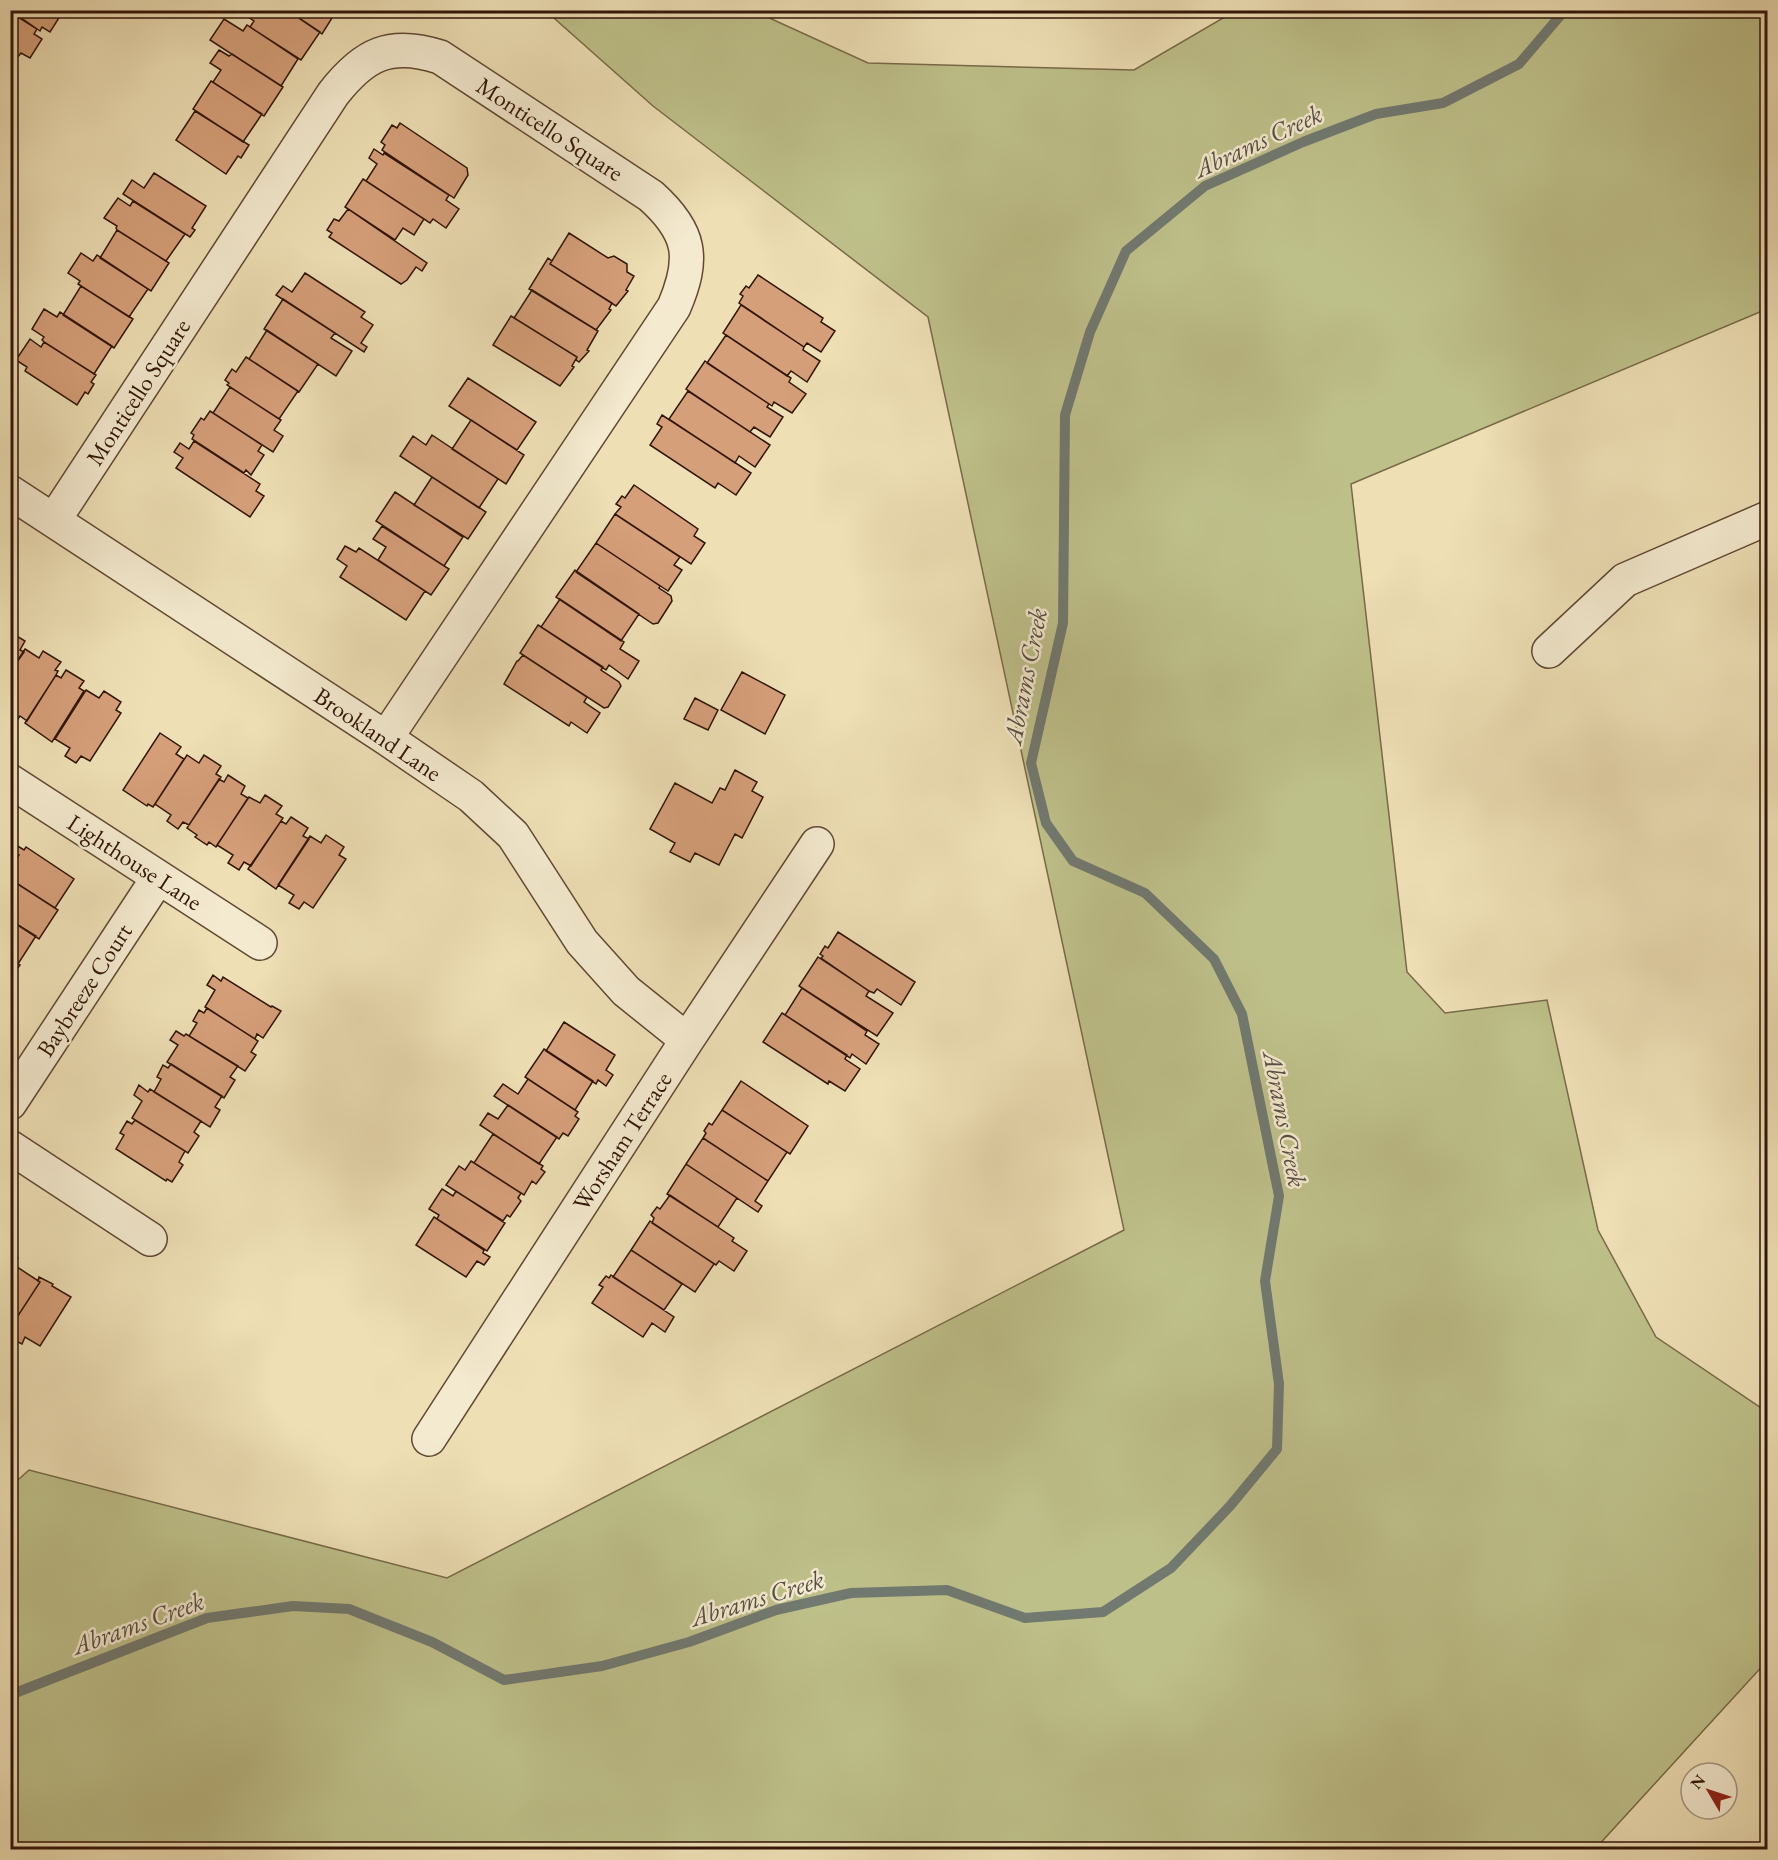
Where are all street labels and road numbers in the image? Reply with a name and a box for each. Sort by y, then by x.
street label: Monticello Square [471,70,629,188]
street label: Monticello Square [79,313,197,471]
street label: Brookland Lane [308,680,448,788]
street label: Lighthouse Lane [62,807,208,917]
street label: Baybreeze Court [29,917,139,1063]
street label: Worsham Terrace [565,1066,679,1216]

